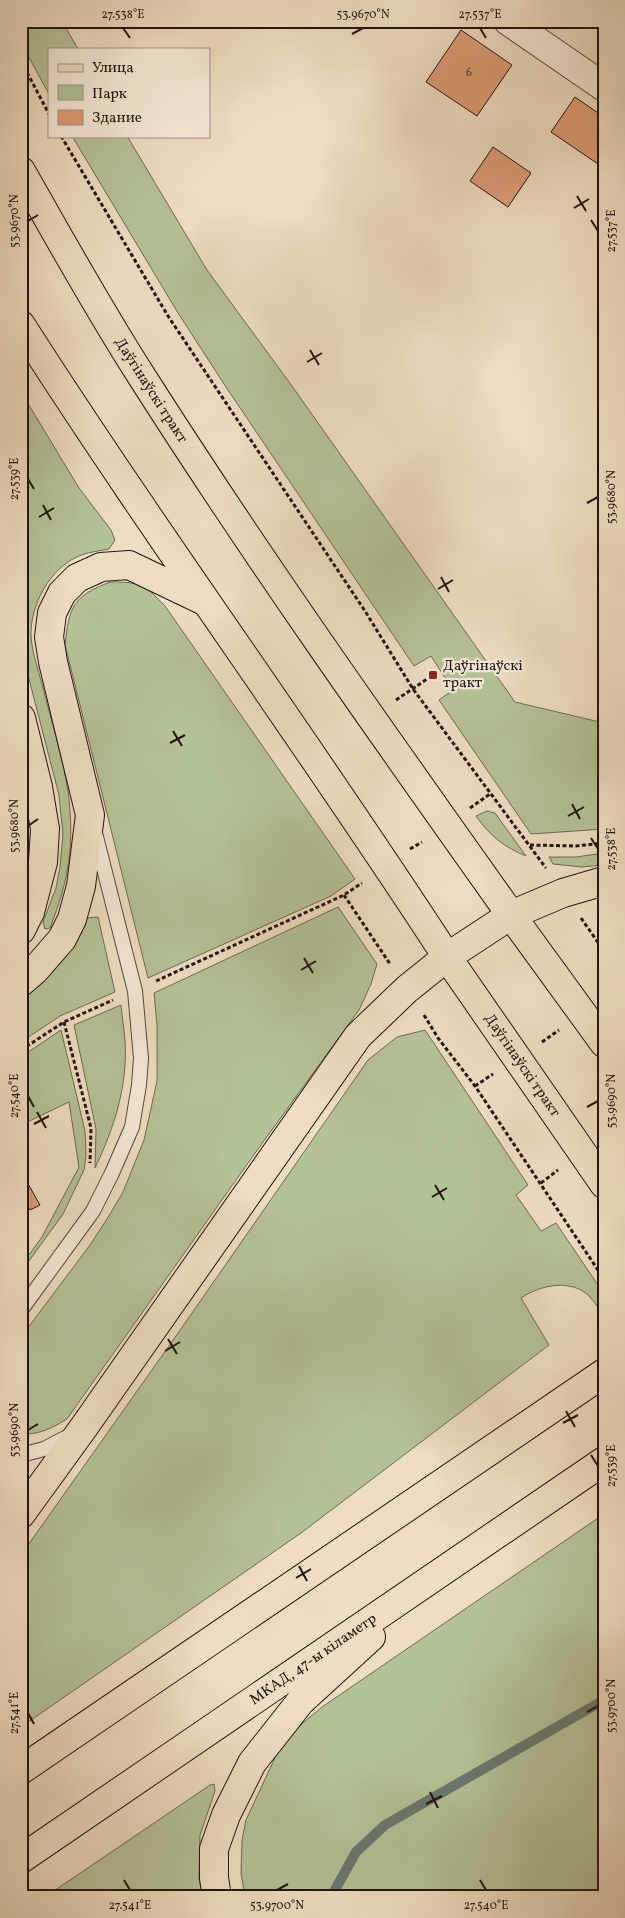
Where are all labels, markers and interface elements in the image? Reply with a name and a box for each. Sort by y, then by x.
text: 27.538°E [101,7,145,23]
text: 53.9670°N [336,7,390,23]
text: 27.537°E [459,7,501,23]
legend [48,48,210,138]
text: Улица [92,58,134,79]
house number: 6 [466,65,472,81]
text: Парк [92,84,127,105]
text: Здание [92,108,142,129]
text: 53.9670°N [7,194,23,248]
text: 27.537°E [604,210,620,252]
street label: Даўгінаўскі тракт [109,334,193,448]
text: 27.539°E [7,458,23,500]
text: 53.9680°N [604,470,620,524]
place label: Даўгінаўскі тракт [443,656,523,694]
marker: Даўгінаўскі тракт [427,669,439,681]
text: 53.9680°N [7,799,23,853]
text: 27.538°E [604,827,620,871]
street label: Даўгінаўскі тракт [479,1010,566,1122]
text: 27.540°E [7,1074,23,1118]
text: 53.9690°N [604,1074,620,1128]
text: 53.9690°N [7,1403,23,1457]
text: 27.539°E [604,1445,620,1487]
street label: МКАД, 47-ы кіламетр [246,1609,381,1710]
text: 53.9700°N [604,1679,620,1733]
text: 27.541°E [7,1692,23,1734]
text: 27.541°E [109,1898,151,1914]
text: 53.9700°N [250,1898,304,1914]
text: 27.540°E [464,1898,508,1914]

